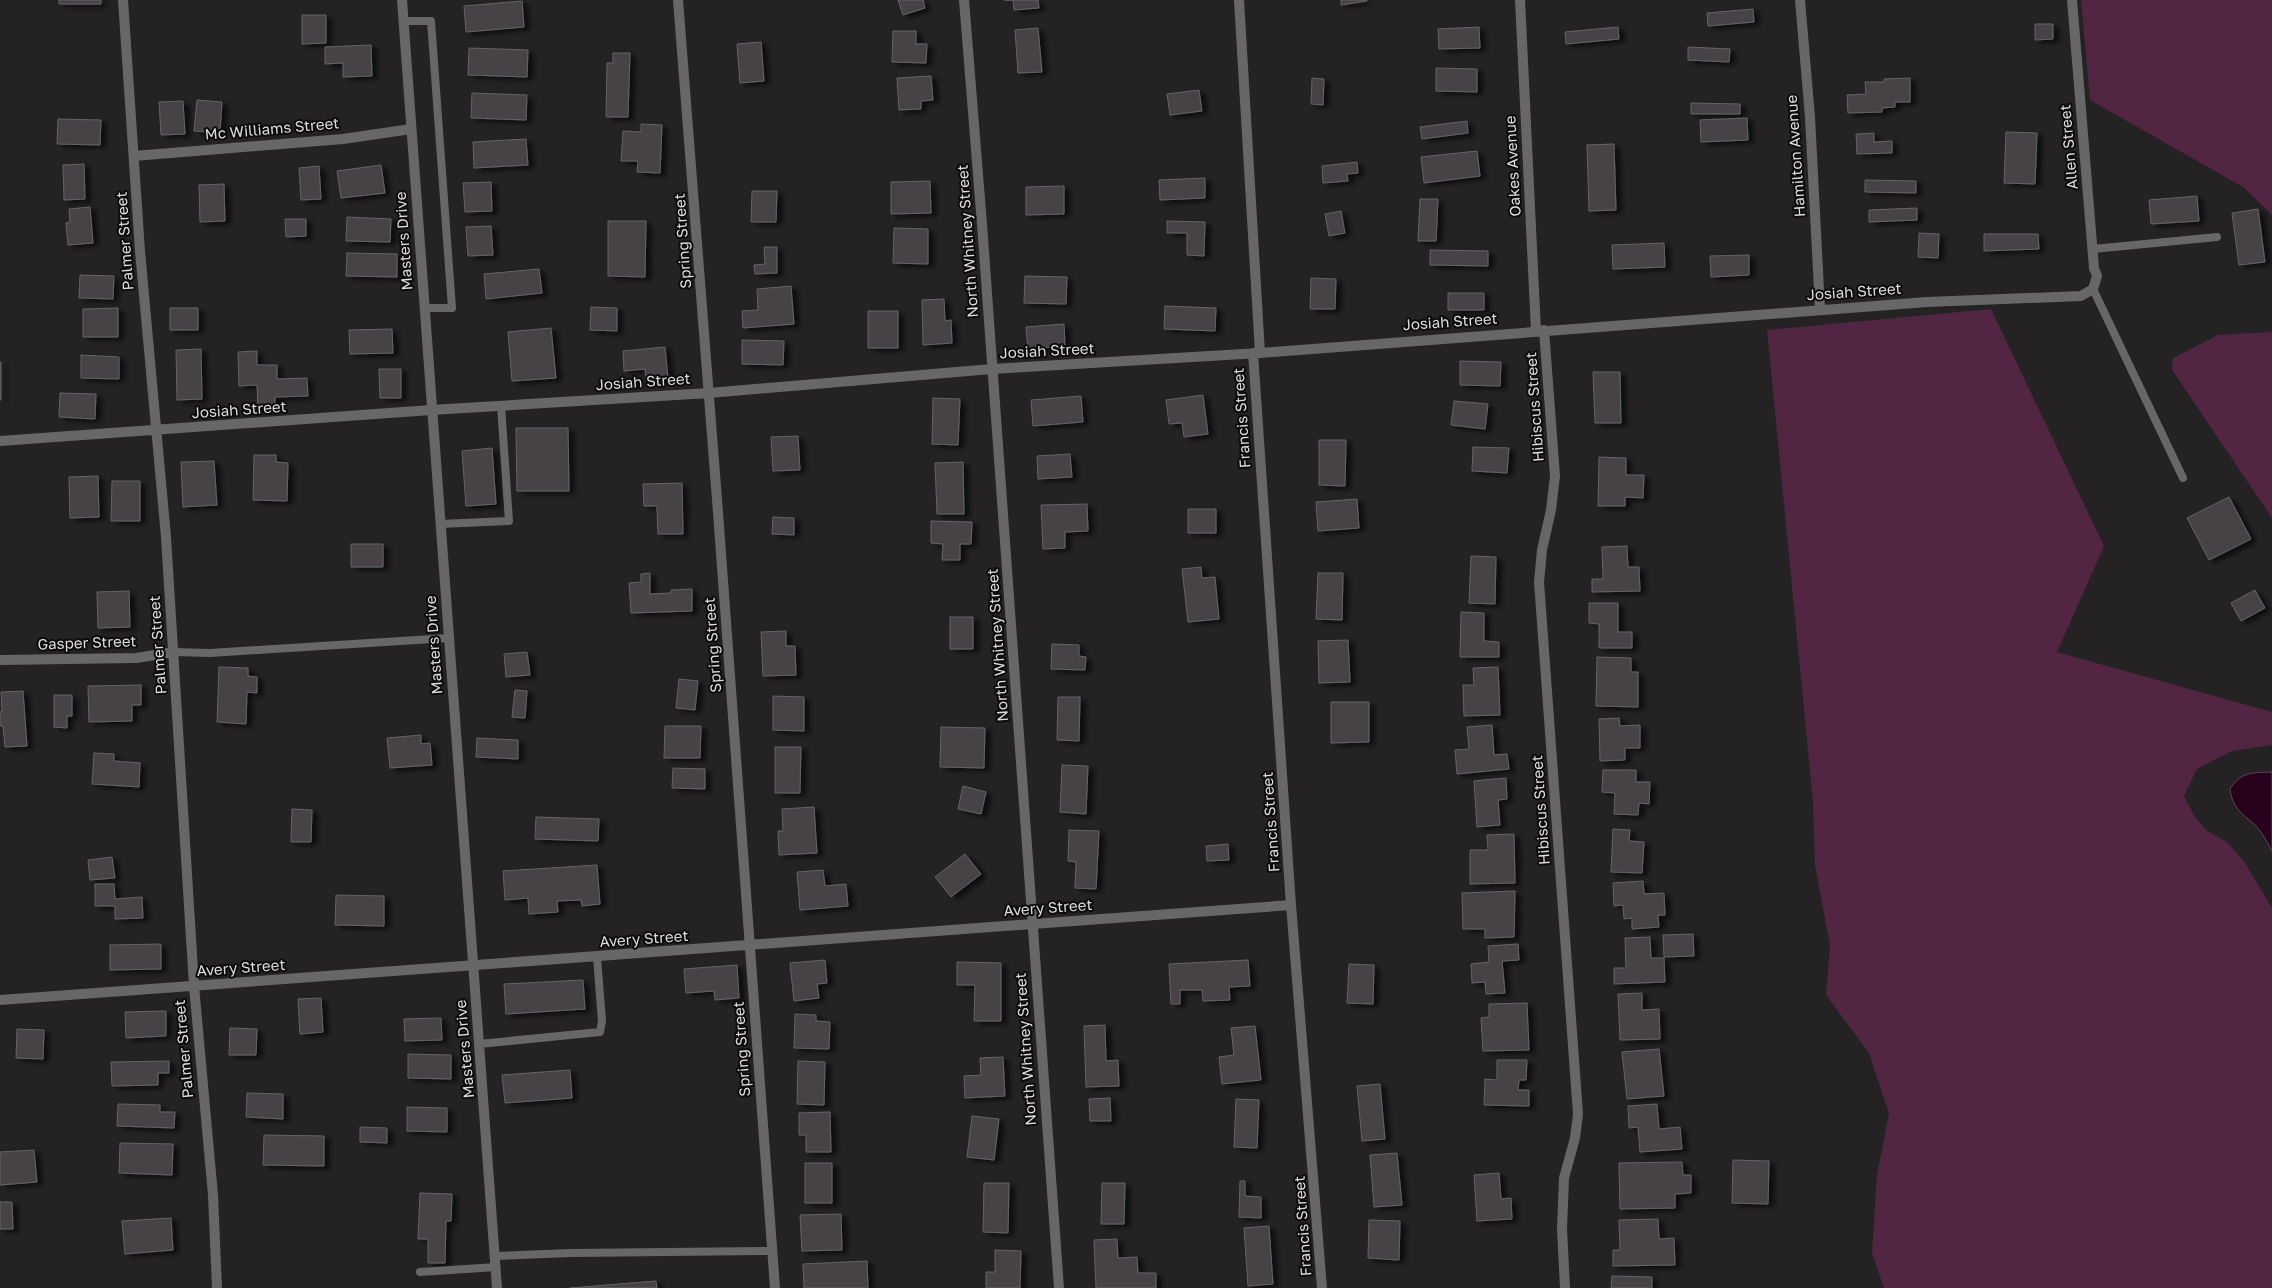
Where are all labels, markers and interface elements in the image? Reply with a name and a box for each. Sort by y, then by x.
street label: Hamilton Avenue [1782,94,1808,218]
street label: Allen Street [2055,104,2081,190]
street label: Mc Williams Street [204,113,340,143]
street label: Oakes Avenue [1500,115,1524,217]
street label: North Whitney Street [953,164,981,318]
street label: Palmer Street [112,191,136,291]
street label: Masters Drive [391,191,415,291]
street label: Spring Street [670,193,694,289]
street label: Josiah Street [1806,279,1902,303]
street label: Josiah Street [1402,309,1498,333]
street label: Josiah Street [999,339,1095,361]
street label: Hibiscus Street [1521,352,1547,463]
street label: Francis Street [1229,367,1253,469]
street label: Josiah Street [595,369,691,393]
street label: Josiah Street [191,397,287,421]
street label: North Whitney Street [983,568,1011,722]
street label: Palmer Street [145,595,169,695]
street label: Masters Drive [421,595,445,695]
street label: Spring Street [700,597,724,693]
street label: Gasper Street [37,631,137,653]
street label: Hibiscus Street [1527,755,1553,866]
street label: Francis Street [1258,771,1282,873]
street label: Avery Street [1003,895,1093,919]
street label: Avery Street [599,926,689,950]
street label: Avery Street [196,955,286,979]
street label: North Whitney Street [1011,972,1039,1126]
street label: Palmer Street [170,999,196,1099]
street label: Masters Drive [451,999,477,1099]
street label: Spring Street [729,1001,753,1097]
street label: Francis Street [1290,1175,1314,1277]

